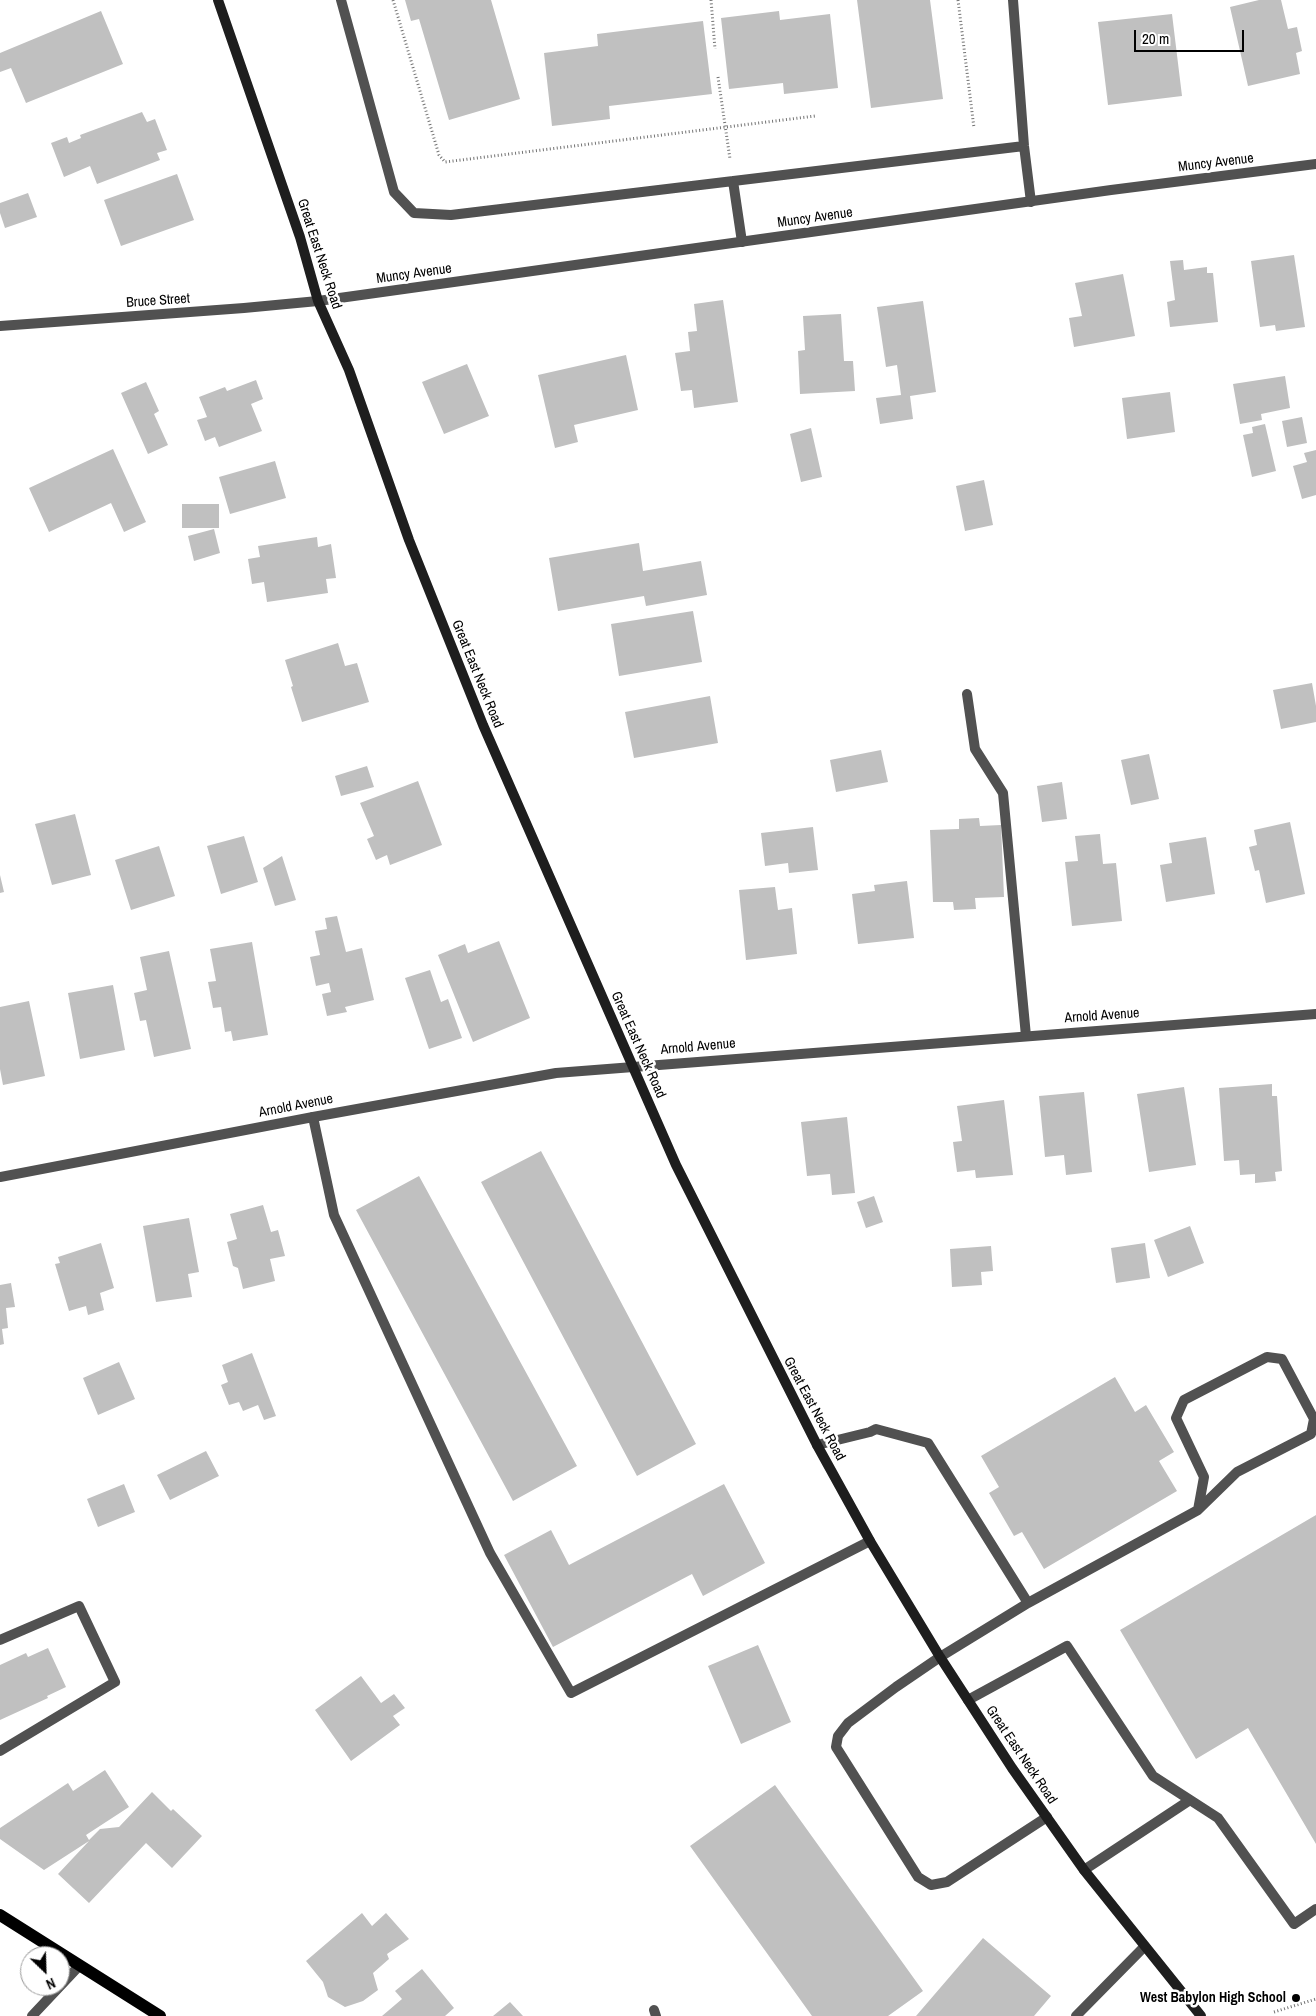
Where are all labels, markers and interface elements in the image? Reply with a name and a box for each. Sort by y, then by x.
scale bar [1136,20,1246,52]
text: 20 m [1142,28,1169,49]
street label: Muncy Avenue [1177,150,1255,176]
street label: Great East Neck Road [293,197,345,311]
street label: Muncy Avenue [776,204,854,232]
street label: Muncy Avenue [375,260,453,288]
street label: Bruce Street [126,290,190,312]
street label: Great East Neck Road [448,618,506,730]
street label: Great East Neck Road [607,989,669,1101]
street label: Arnold Avenue [1064,1005,1140,1027]
street label: Arnold Avenue [660,1035,736,1059]
street label: Arnold Avenue [258,1091,334,1121]
street label: Great East Neck Road [780,1354,848,1464]
street label: Great East Neck Road [982,1703,1060,1807]
north arrow [20,1946,70,1996]
text: N [43,1974,58,1994]
place label: West Babylon High School [1140,1990,1286,2006]
marker: West Babylon High School [1290,1992,1302,2004]

